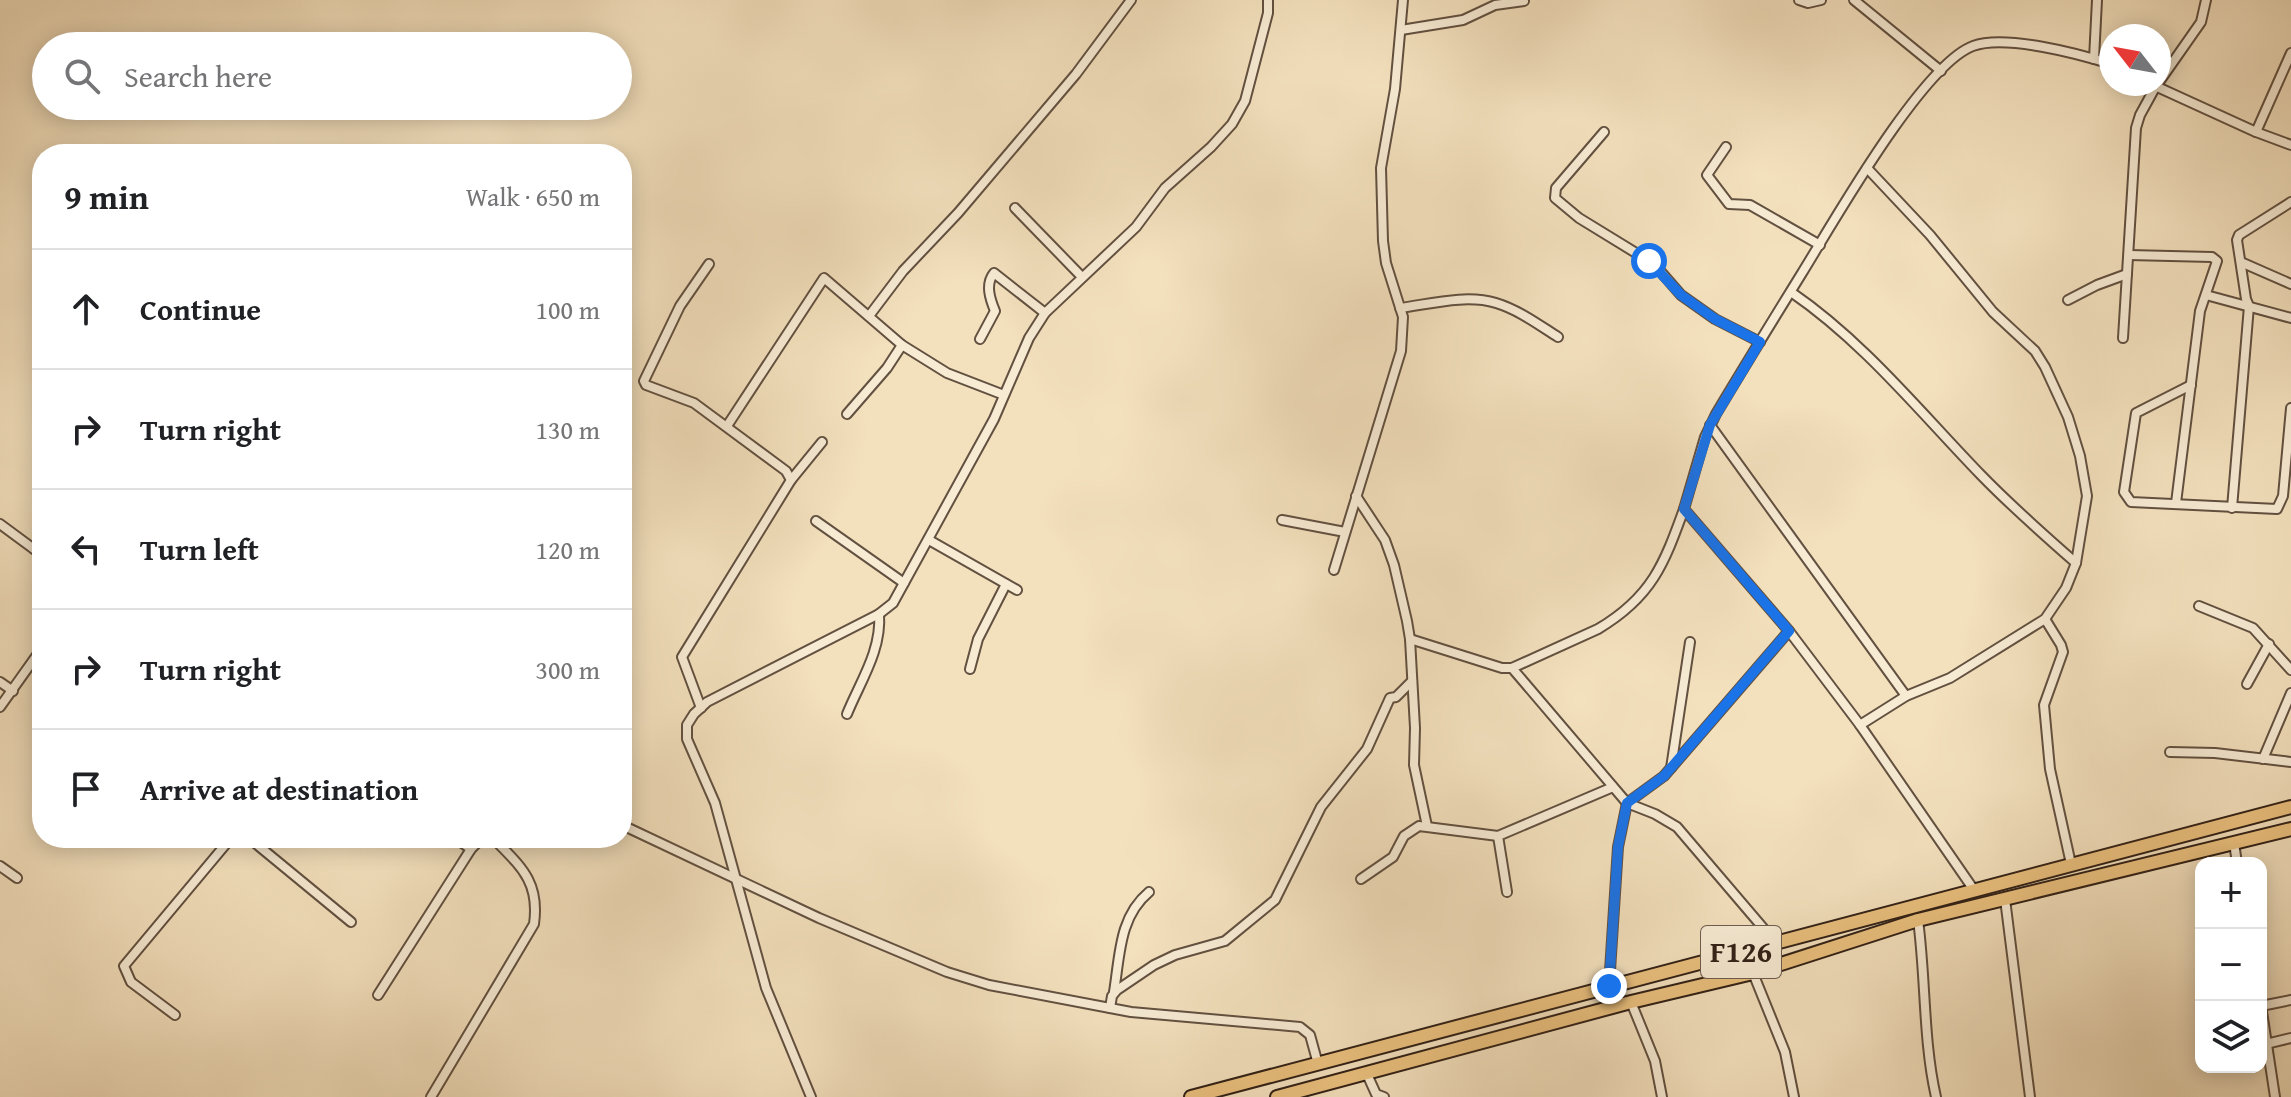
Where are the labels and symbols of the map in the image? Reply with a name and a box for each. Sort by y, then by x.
north arrow [2099,24,2171,96]
route start [1631,243,1667,279]
road number: F126 [1701,926,1781,978]
route end [1591,968,1627,1004]

